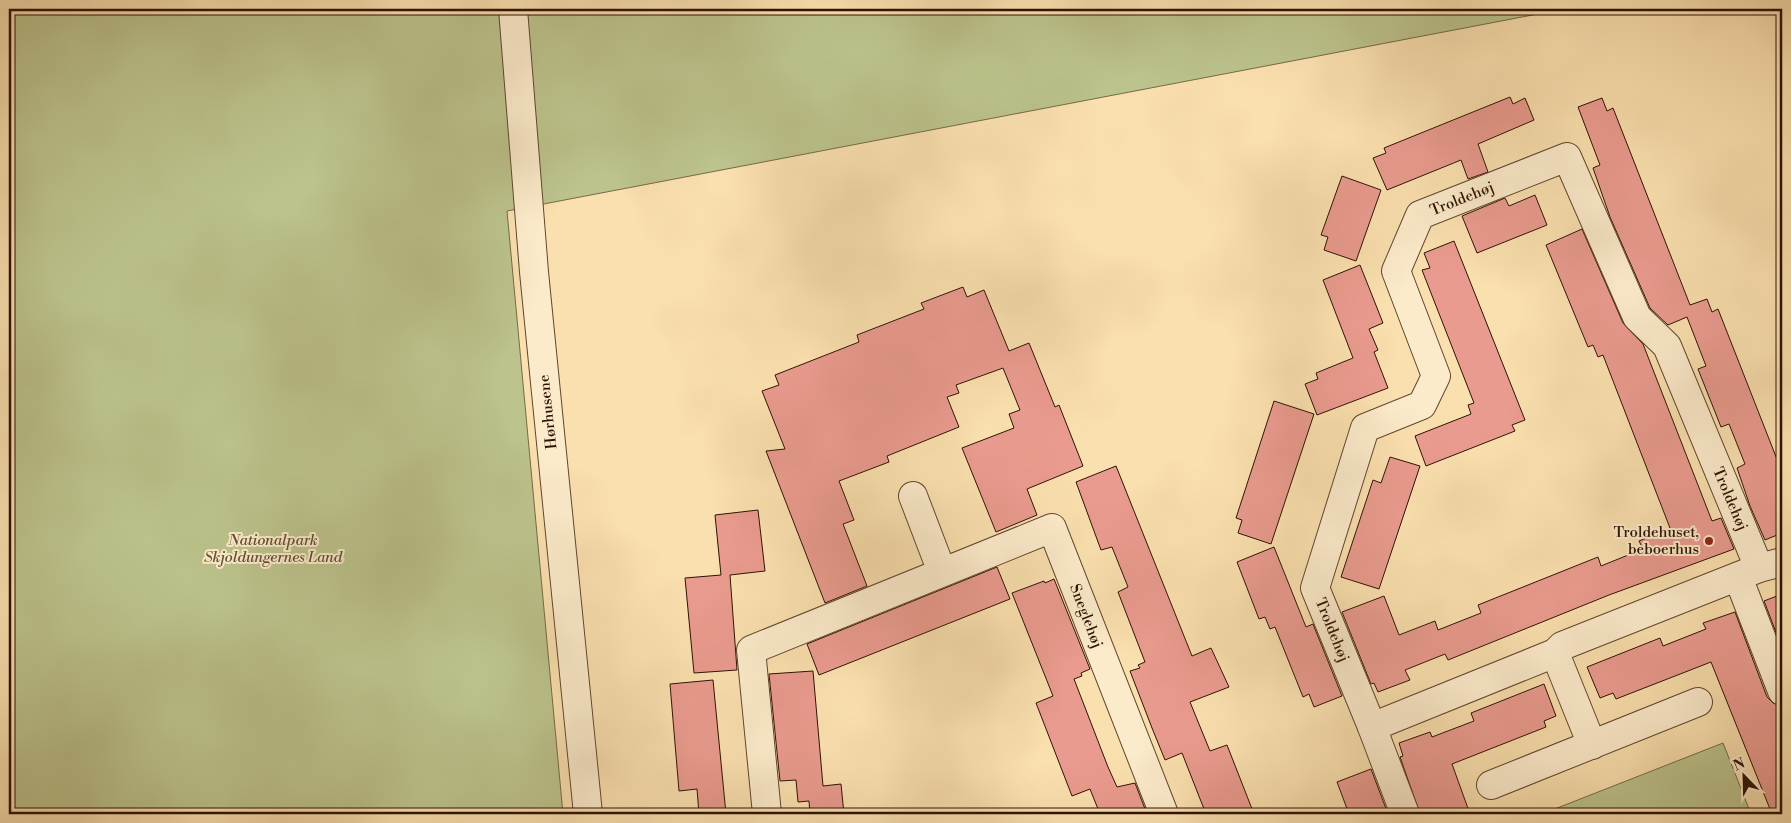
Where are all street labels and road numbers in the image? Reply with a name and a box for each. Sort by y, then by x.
street label: Troldehøj [1427,178,1497,220]
street label: Hørhusene [535,374,561,450]
street label: Troldehøj [1708,464,1752,534]
street label: Sneglehøj [1065,581,1107,651]
street label: Troldehøj [1311,595,1353,665]

